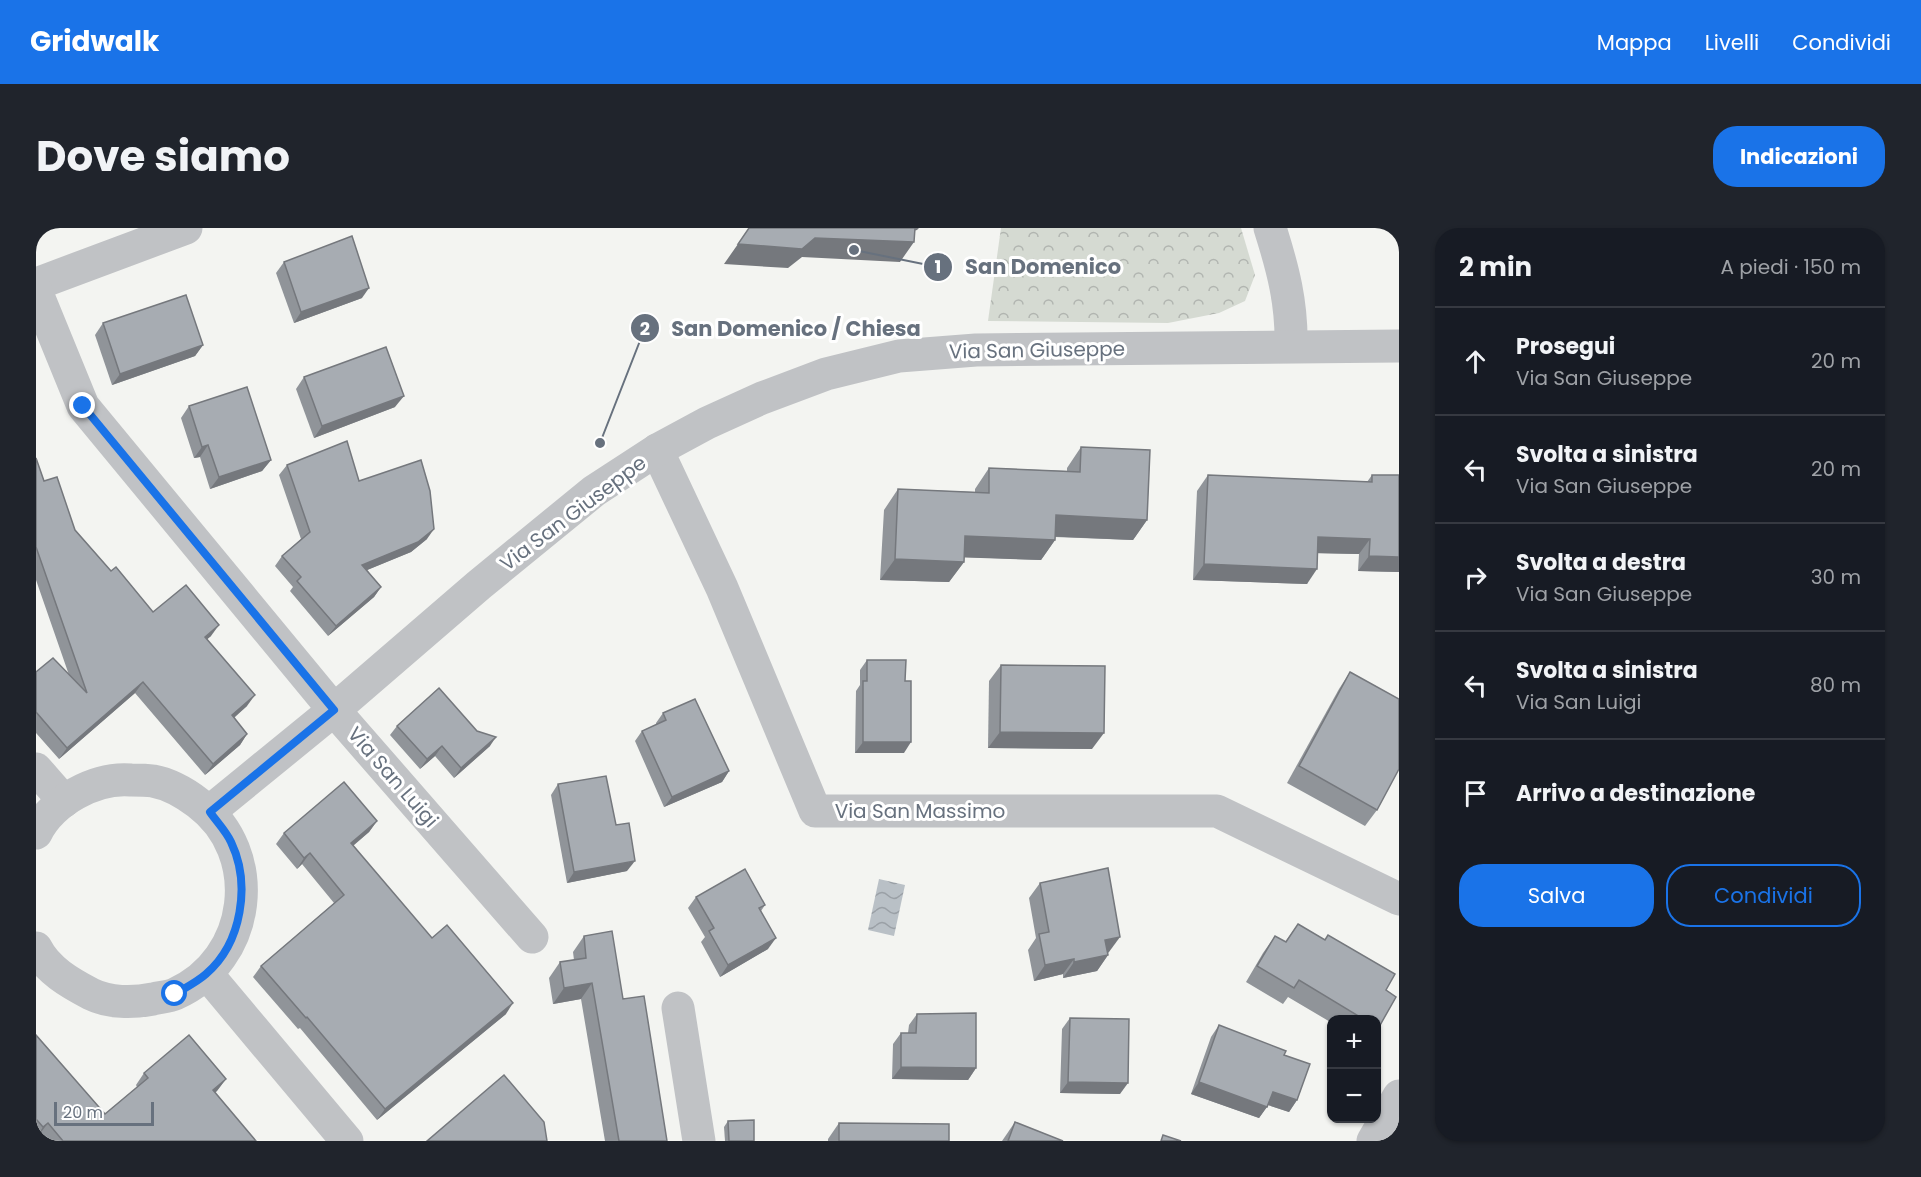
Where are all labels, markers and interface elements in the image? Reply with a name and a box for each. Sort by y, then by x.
text: Gridwalk [30,22,159,61]
text: Mappa [1597,28,1672,57]
text: Livelli [1705,28,1759,57]
text: Condividi [1792,28,1891,57]
button: Indicazioni [1713,126,1885,187]
text: Dove siamo [36,127,290,186]
callout: San Domenico [923,247,1133,286]
text: 2 min [1459,249,1532,285]
text: San Domenico [965,252,1121,281]
text: A piedi · 150 m [1721,253,1861,281]
text: 1 [935,254,941,279]
callout: San Domenico / Chiesa [630,309,933,348]
text: San Domenico / Chiesa [671,314,921,343]
text: 2 [640,316,650,341]
text: Prosegui [1516,331,1615,362]
street label: Via San Giuseppe [949,334,1125,366]
icon: ahead [1459,345,1492,378]
text: 20 m [1811,347,1861,375]
text: Via San Giuseppe [1516,364,1692,392]
route end [69,392,95,418]
text: Svolta a sinistra [1516,439,1698,470]
street label: Via San Giuseppe [494,449,652,577]
icon: left [1459,453,1492,486]
text: 20 m [1811,455,1861,483]
text: Via San Giuseppe [1516,472,1692,500]
text: Svolta a destra [1516,547,1686,578]
icon: right [1459,561,1492,594]
text: 30 m [1811,563,1861,591]
text: Via San Giuseppe [1516,580,1692,608]
text: Svolta a sinistra [1516,655,1698,686]
icon: left [1459,669,1492,702]
text: 80 m [1810,671,1861,699]
text: Via San Luigi [1516,688,1642,716]
street label: Via San Luigi [341,720,445,834]
icon: arrive [1459,777,1492,810]
text: Arrivo a destinazione [1516,778,1755,809]
street label: Via San Massimo [835,797,1005,825]
button: Salva [1459,864,1654,927]
button: Condividi [1666,864,1861,927]
route start [161,980,187,1006]
map controls [1327,1015,1381,1123]
button: + [1327,1015,1381,1069]
button: − [1327,1069,1381,1123]
scale bar [54,1099,154,1126]
text: 20 m [63,1101,103,1124]

